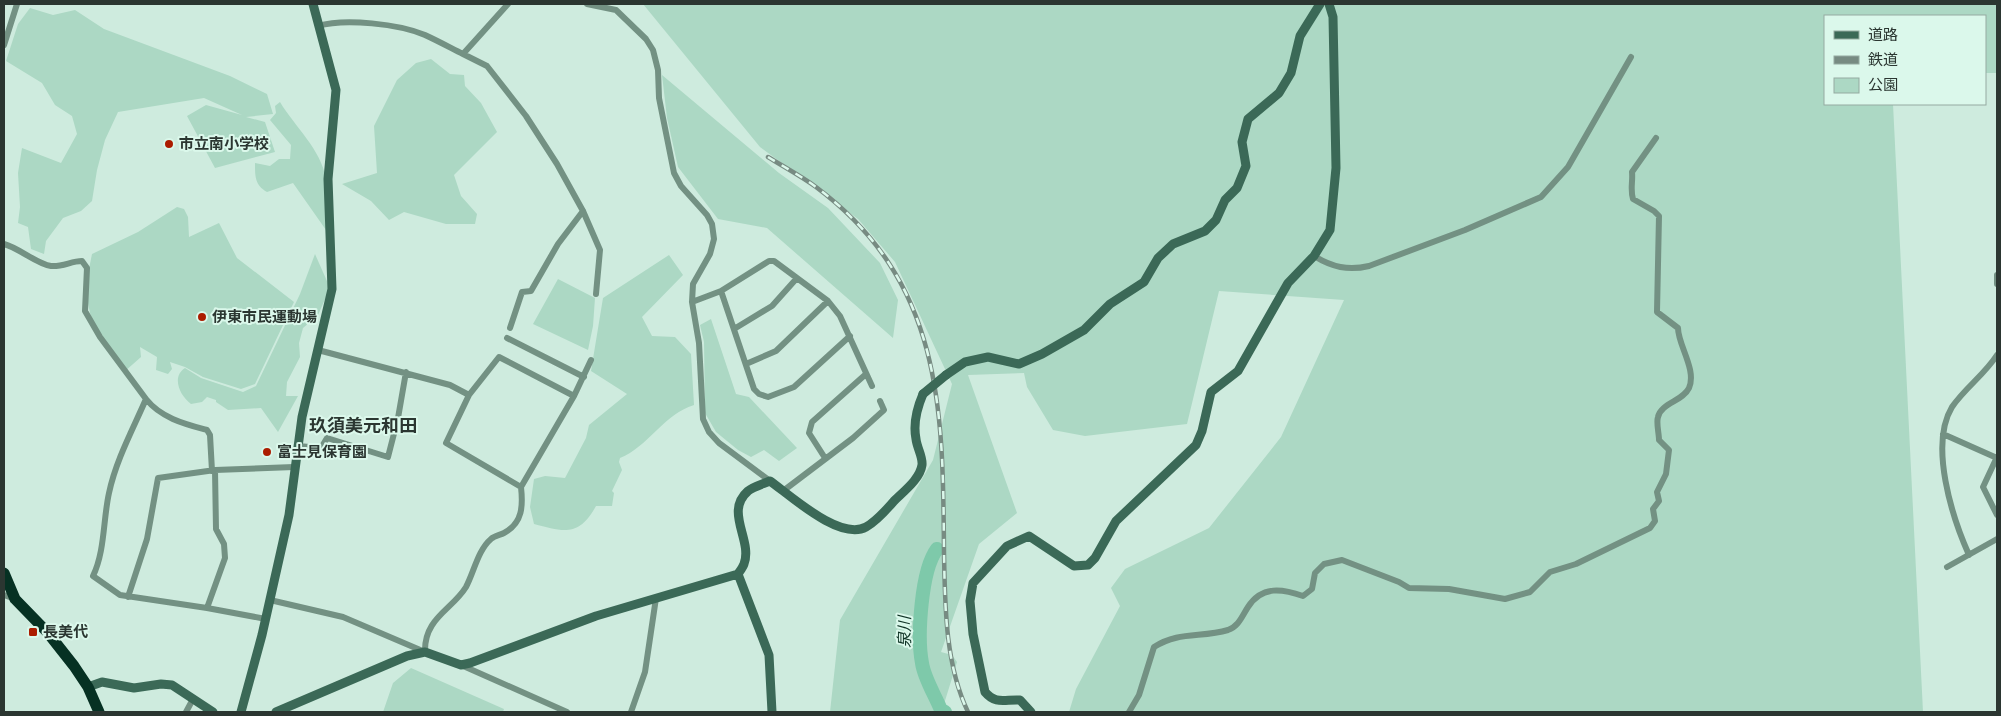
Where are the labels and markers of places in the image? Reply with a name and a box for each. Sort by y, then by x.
place label: 市立南小学校 [179,135,269,153]
marker: 市立南小学校 [163,138,175,150]
place label: 伊東市民運動場 [212,308,317,326]
marker: 伊東市民運動場 [196,311,208,323]
place label: 富士見保育園 [277,443,367,461]
marker: 富士見保育園 [261,446,273,458]
place label: 長美代 [43,623,88,641]
marker: 長美代 [27,626,39,638]

